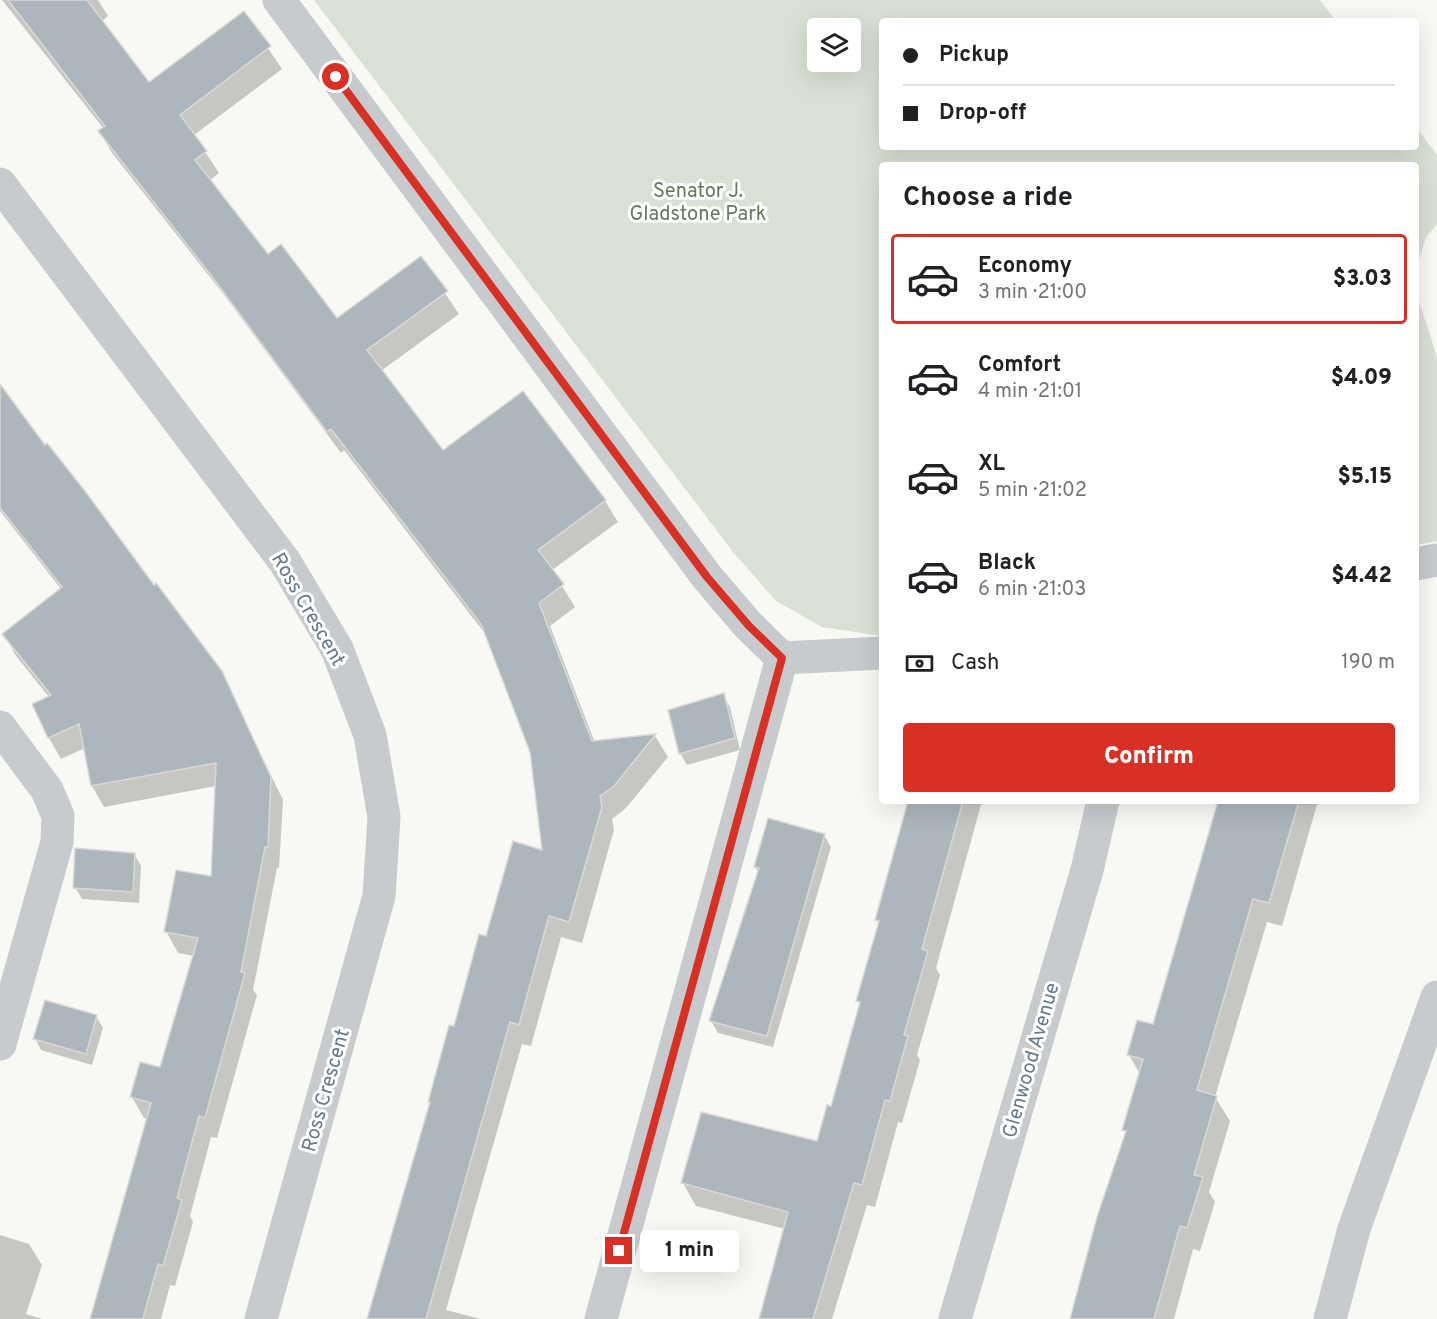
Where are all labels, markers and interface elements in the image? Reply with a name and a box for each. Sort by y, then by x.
map controls [807,18,861,72]
button: layers [807,18,861,72]
text: Pickup [939,42,1009,69]
route start [322,63,349,90]
text: Drop-off [939,100,1026,127]
park label: Senator J. Gladstone Park [630,179,766,228]
text: Choose a ride [903,181,1073,215]
icon: car [906,252,960,306]
text: Economy [978,253,1072,280]
text: $3.03 [1333,266,1392,293]
text: 3 min · 21:00 [978,280,1087,306]
icon: car [906,351,960,405]
text: Comfort [978,352,1061,379]
text: $4.09 [1331,365,1392,392]
text: 4 min · 21:01 [978,379,1082,405]
icon: car [906,450,960,504]
text: XL [978,451,1005,478]
text: $5.15 [1337,464,1392,491]
text: 5 min · 21:02 [978,478,1087,504]
street label: Ross Crescent [264,549,350,671]
icon: car [906,549,960,603]
text: Black [978,550,1036,577]
text: $4.42 [1331,563,1392,590]
text: 6 min · 21:03 [978,577,1086,603]
icon: cash [903,647,936,680]
text: Cash [951,650,1000,677]
text: 190 m [1341,650,1395,676]
button: Confirm [903,723,1395,792]
street label: Glenwood Avenue [997,980,1066,1141]
street label: Ross Crescent [297,1026,357,1155]
callout: 1 min [640,1230,739,1272]
route end [605,1237,632,1264]
text: 1 min [665,1238,714,1264]

